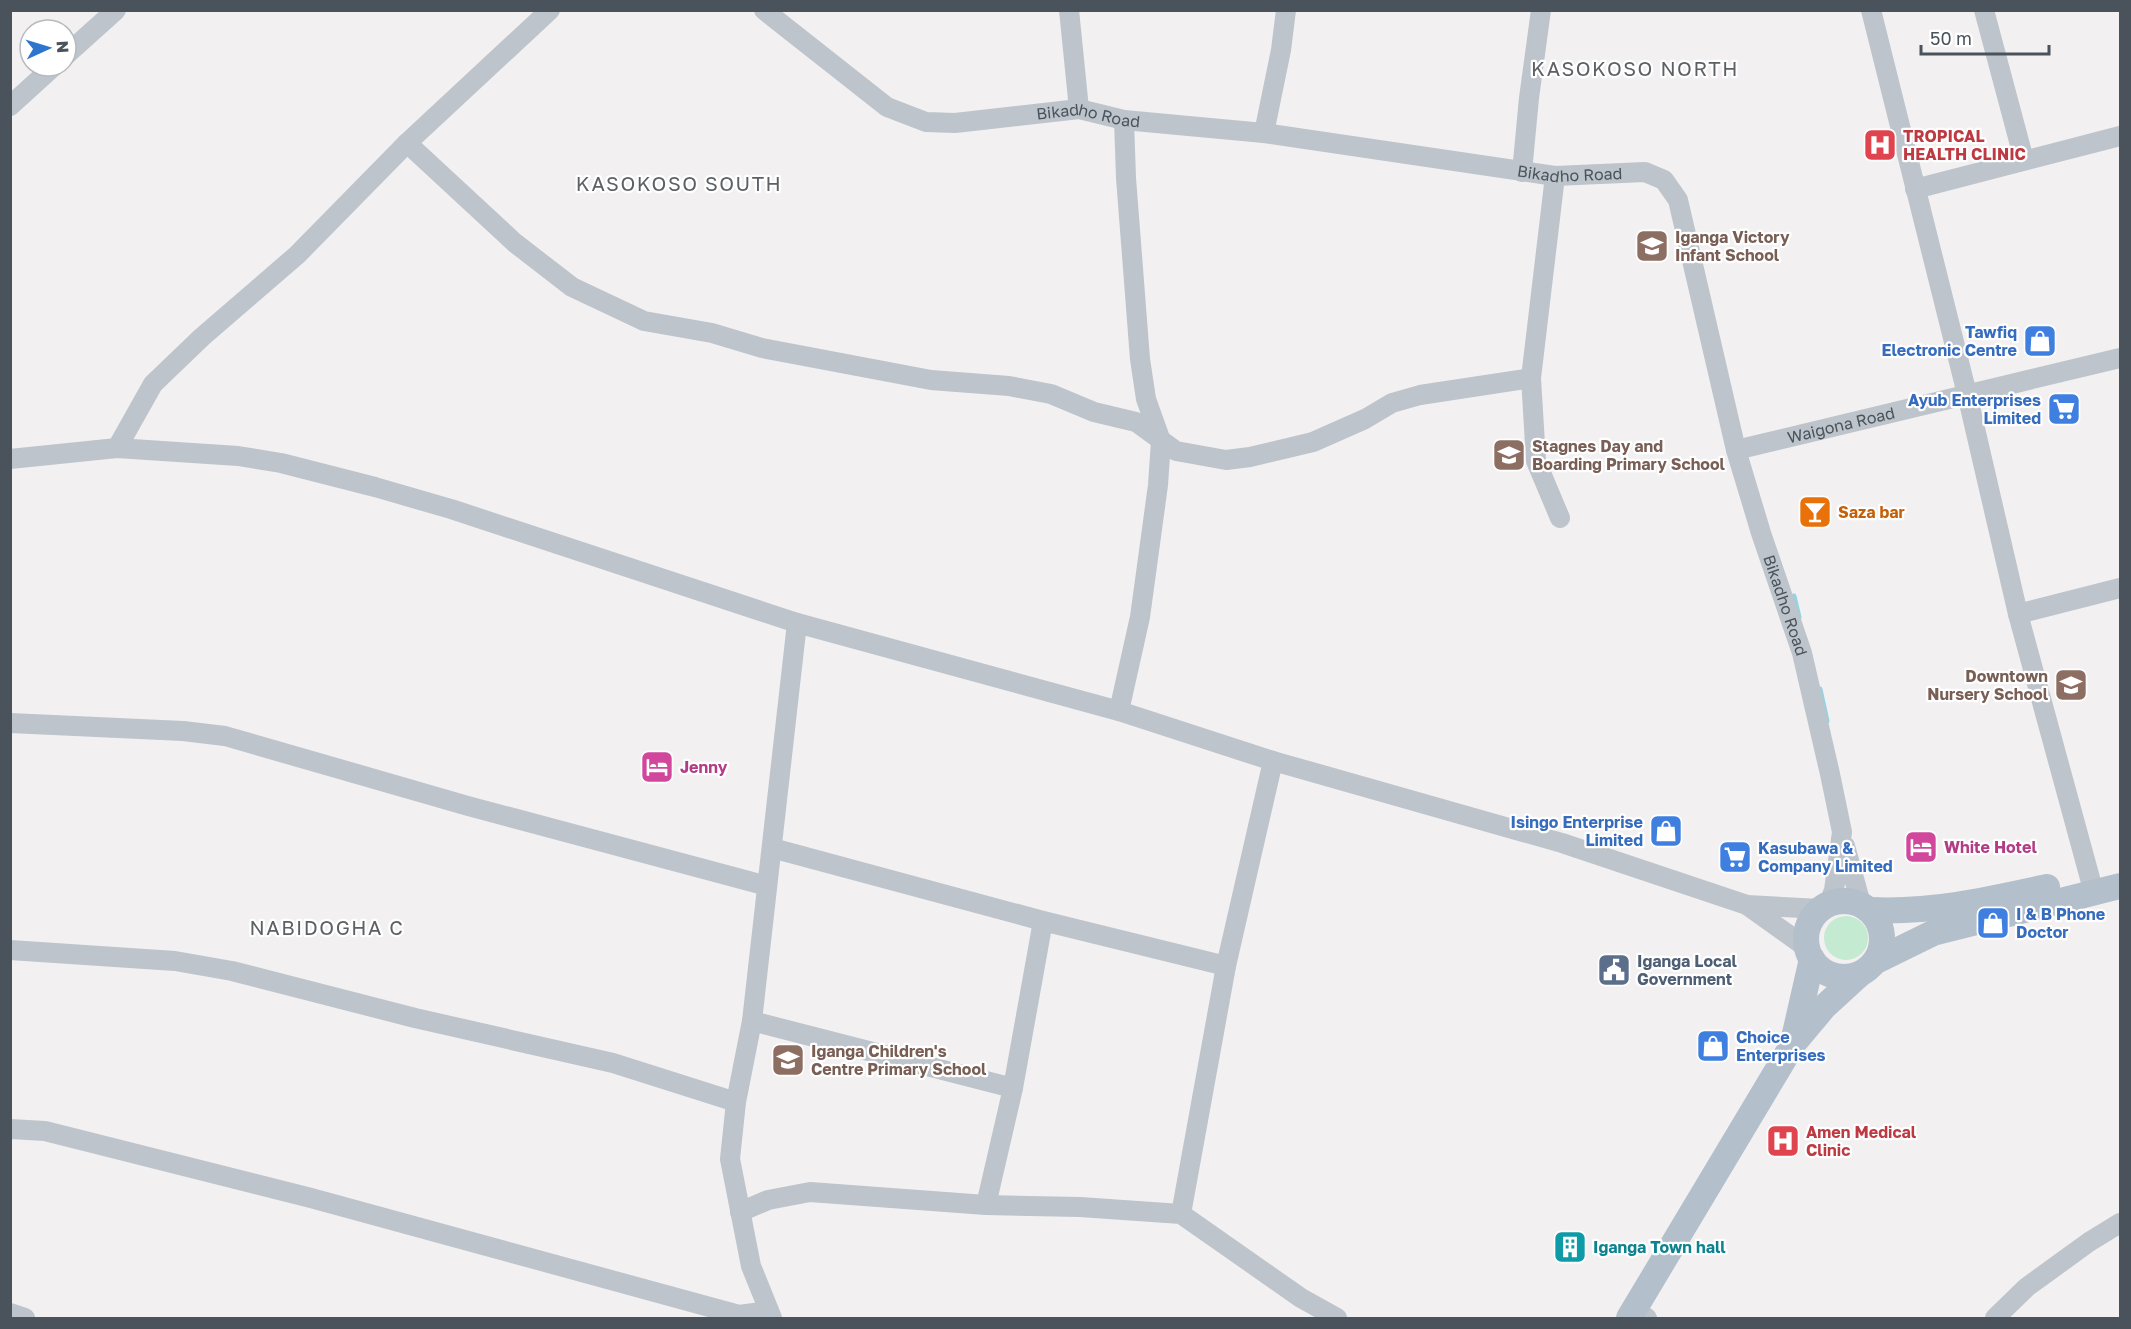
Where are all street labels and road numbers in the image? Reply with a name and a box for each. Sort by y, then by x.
street label: Bikadho Road [1035,99,1141,131]
street label: Bikadho Road [1516,161,1623,187]
street label: Waigona Road [1785,402,1897,447]
street label: Bikadho Road [1759,552,1812,658]

